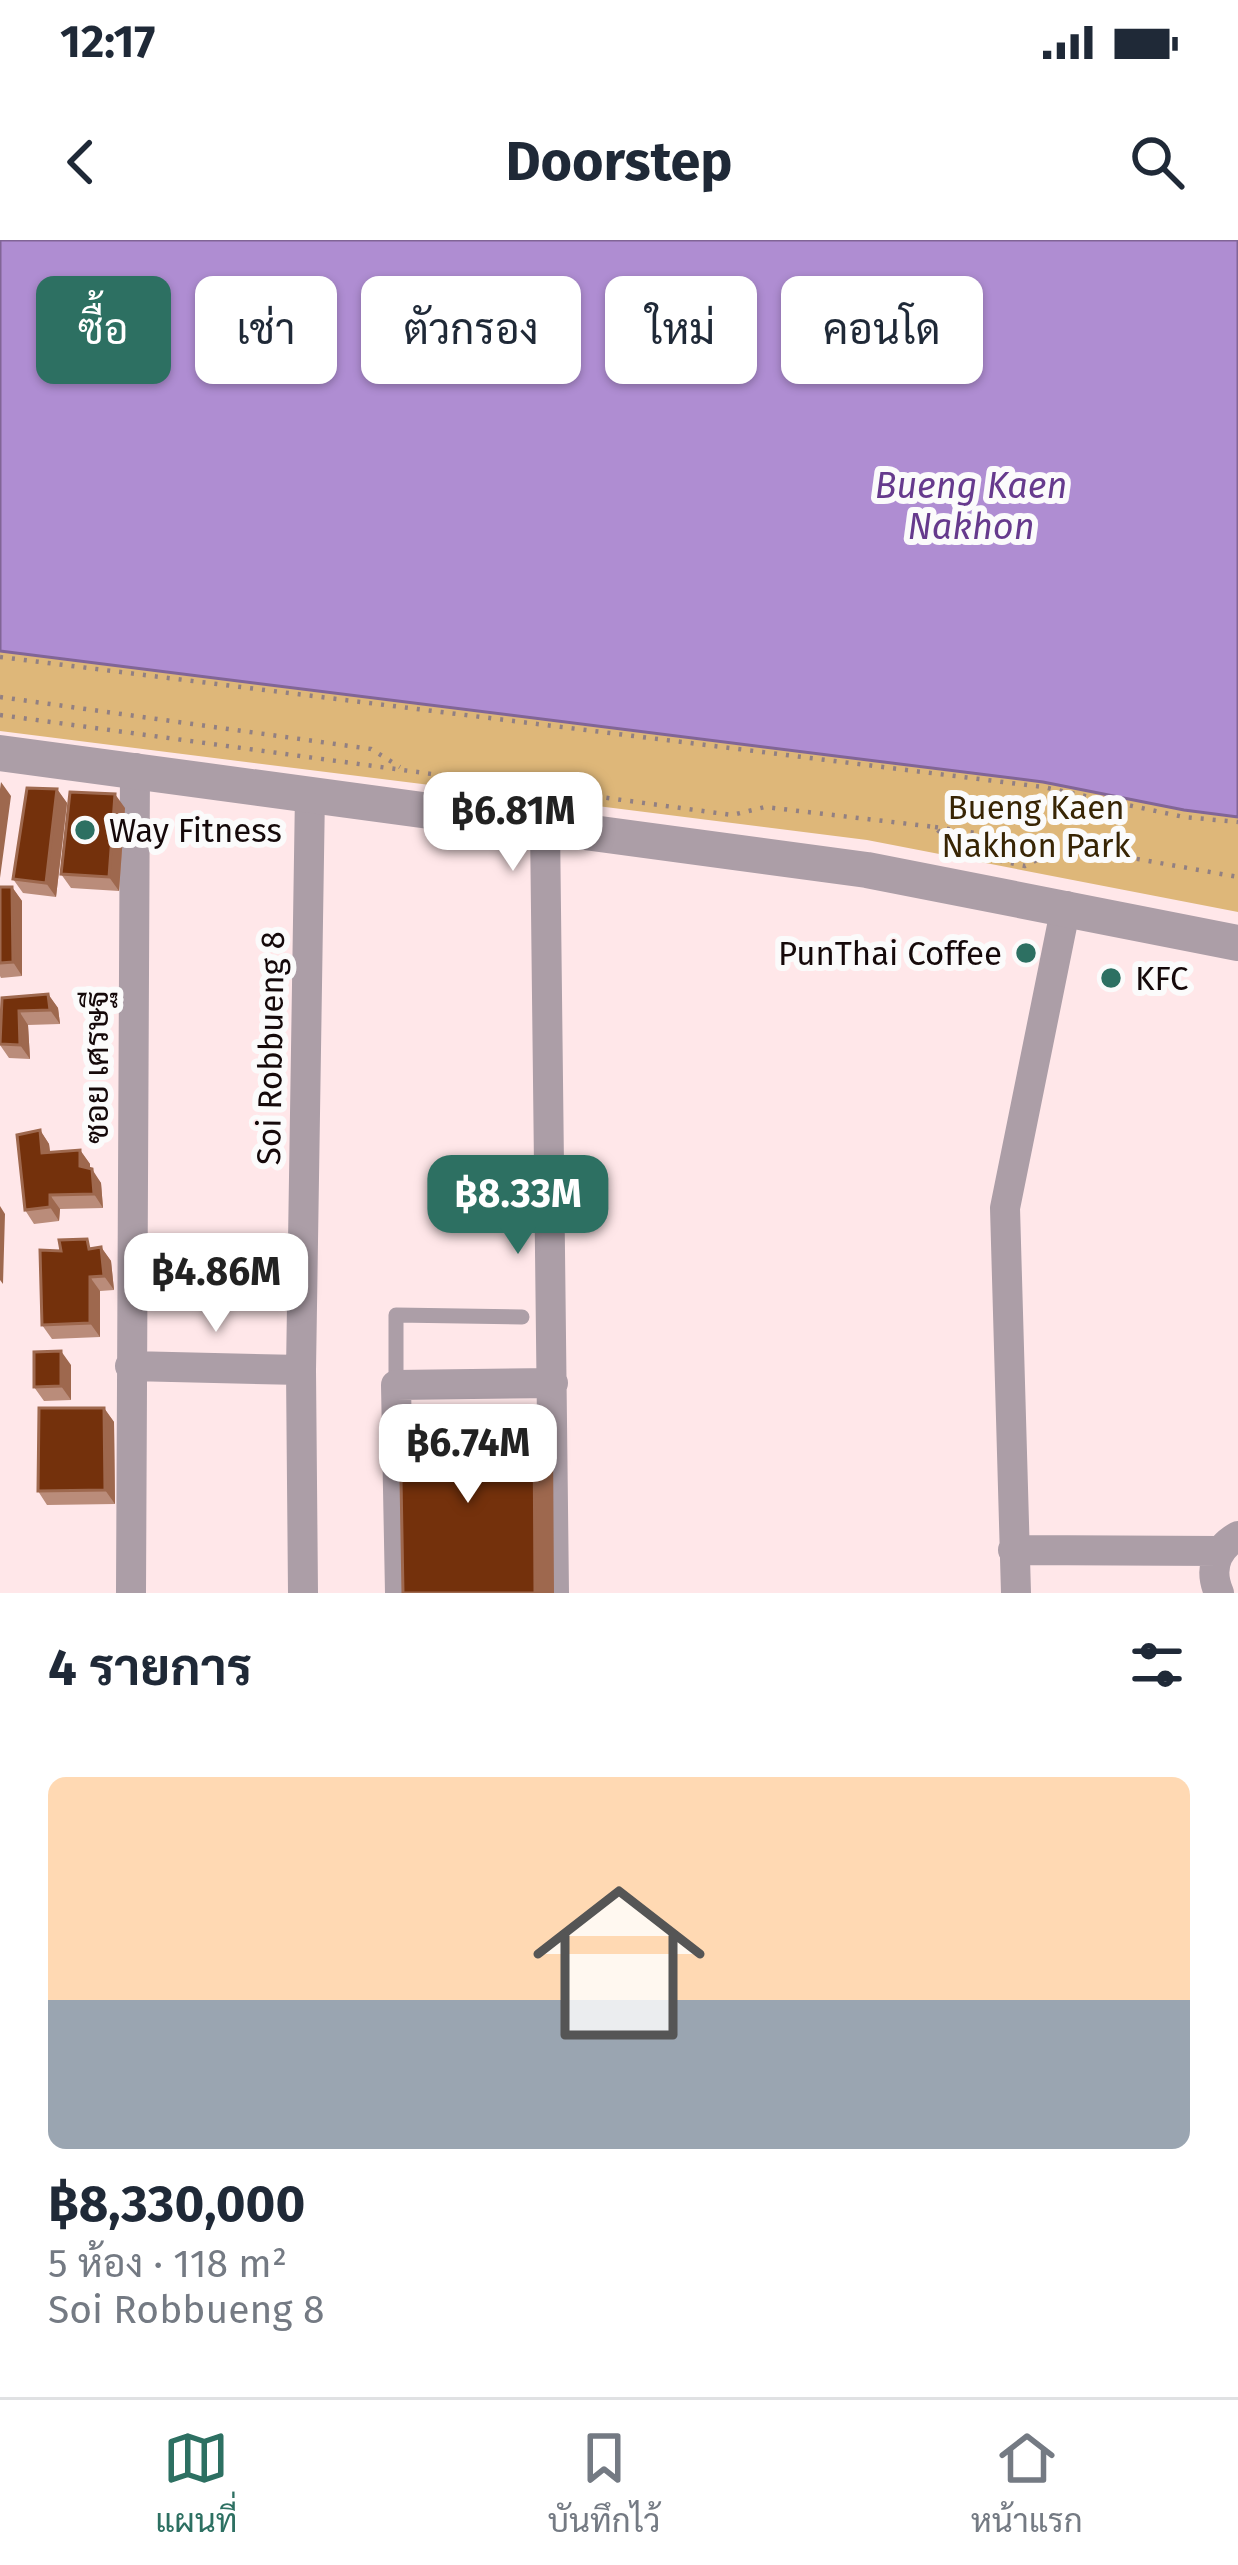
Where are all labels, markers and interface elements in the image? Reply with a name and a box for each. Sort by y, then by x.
text: 12:17 [60,15,155,69]
icon: back [48,129,114,195]
icon: search [1124,129,1190,195]
text: Doorstep [505,130,733,194]
chip: ซื้อ [36,276,171,384]
chip: เช่า [195,276,337,384]
chip: ตัวกรอง [361,276,581,384]
chip: ใหม่ [605,276,757,384]
chip: คอนโด [781,276,983,384]
water label: Bueng Kaen Nakhon [875,464,1067,549]
pin: ฿6.81M [415,772,611,874]
text: ฿6.81M [450,788,576,834]
park label: Bueng Kaen Nakhon Park [941,788,1131,866]
place label: Way Fitness [109,811,282,851]
marker: Way Fitness [72,817,98,843]
street label: Soi Robbueng 8 [249,931,293,1165]
place label: PunThai Coffee [778,934,1002,974]
marker: PunThai Coffee [1013,940,1039,966]
place label: KFC [1135,959,1189,999]
marker: KFC [1098,965,1124,991]
street label: ซอย เศรษฐี [77,990,118,1144]
pin: ฿8.33M [420,1155,616,1257]
text: ฿8.33M [454,1171,582,1217]
pin: ฿4.86M [118,1233,314,1335]
text: ฿4.86M [151,1249,281,1295]
pin: ฿6.74M [370,1404,566,1506]
text: ฿6.74M [406,1420,530,1466]
icon: filters [1124,1632,1190,1698]
text: 4 รายการ [48,1637,252,1699]
icon: home [511,1855,727,2071]
text: ฿8,330,000 [48,2173,305,2235]
text: 5 ห้อง · 118 m² [48,2241,287,2287]
text: Soi Robbueng 8 [48,2287,324,2333]
tab: แผนที่ [155,2425,237,2541]
tab: บันทึกไว้ [548,2425,660,2541]
tab: หน้าแรก [971,2425,1083,2541]

